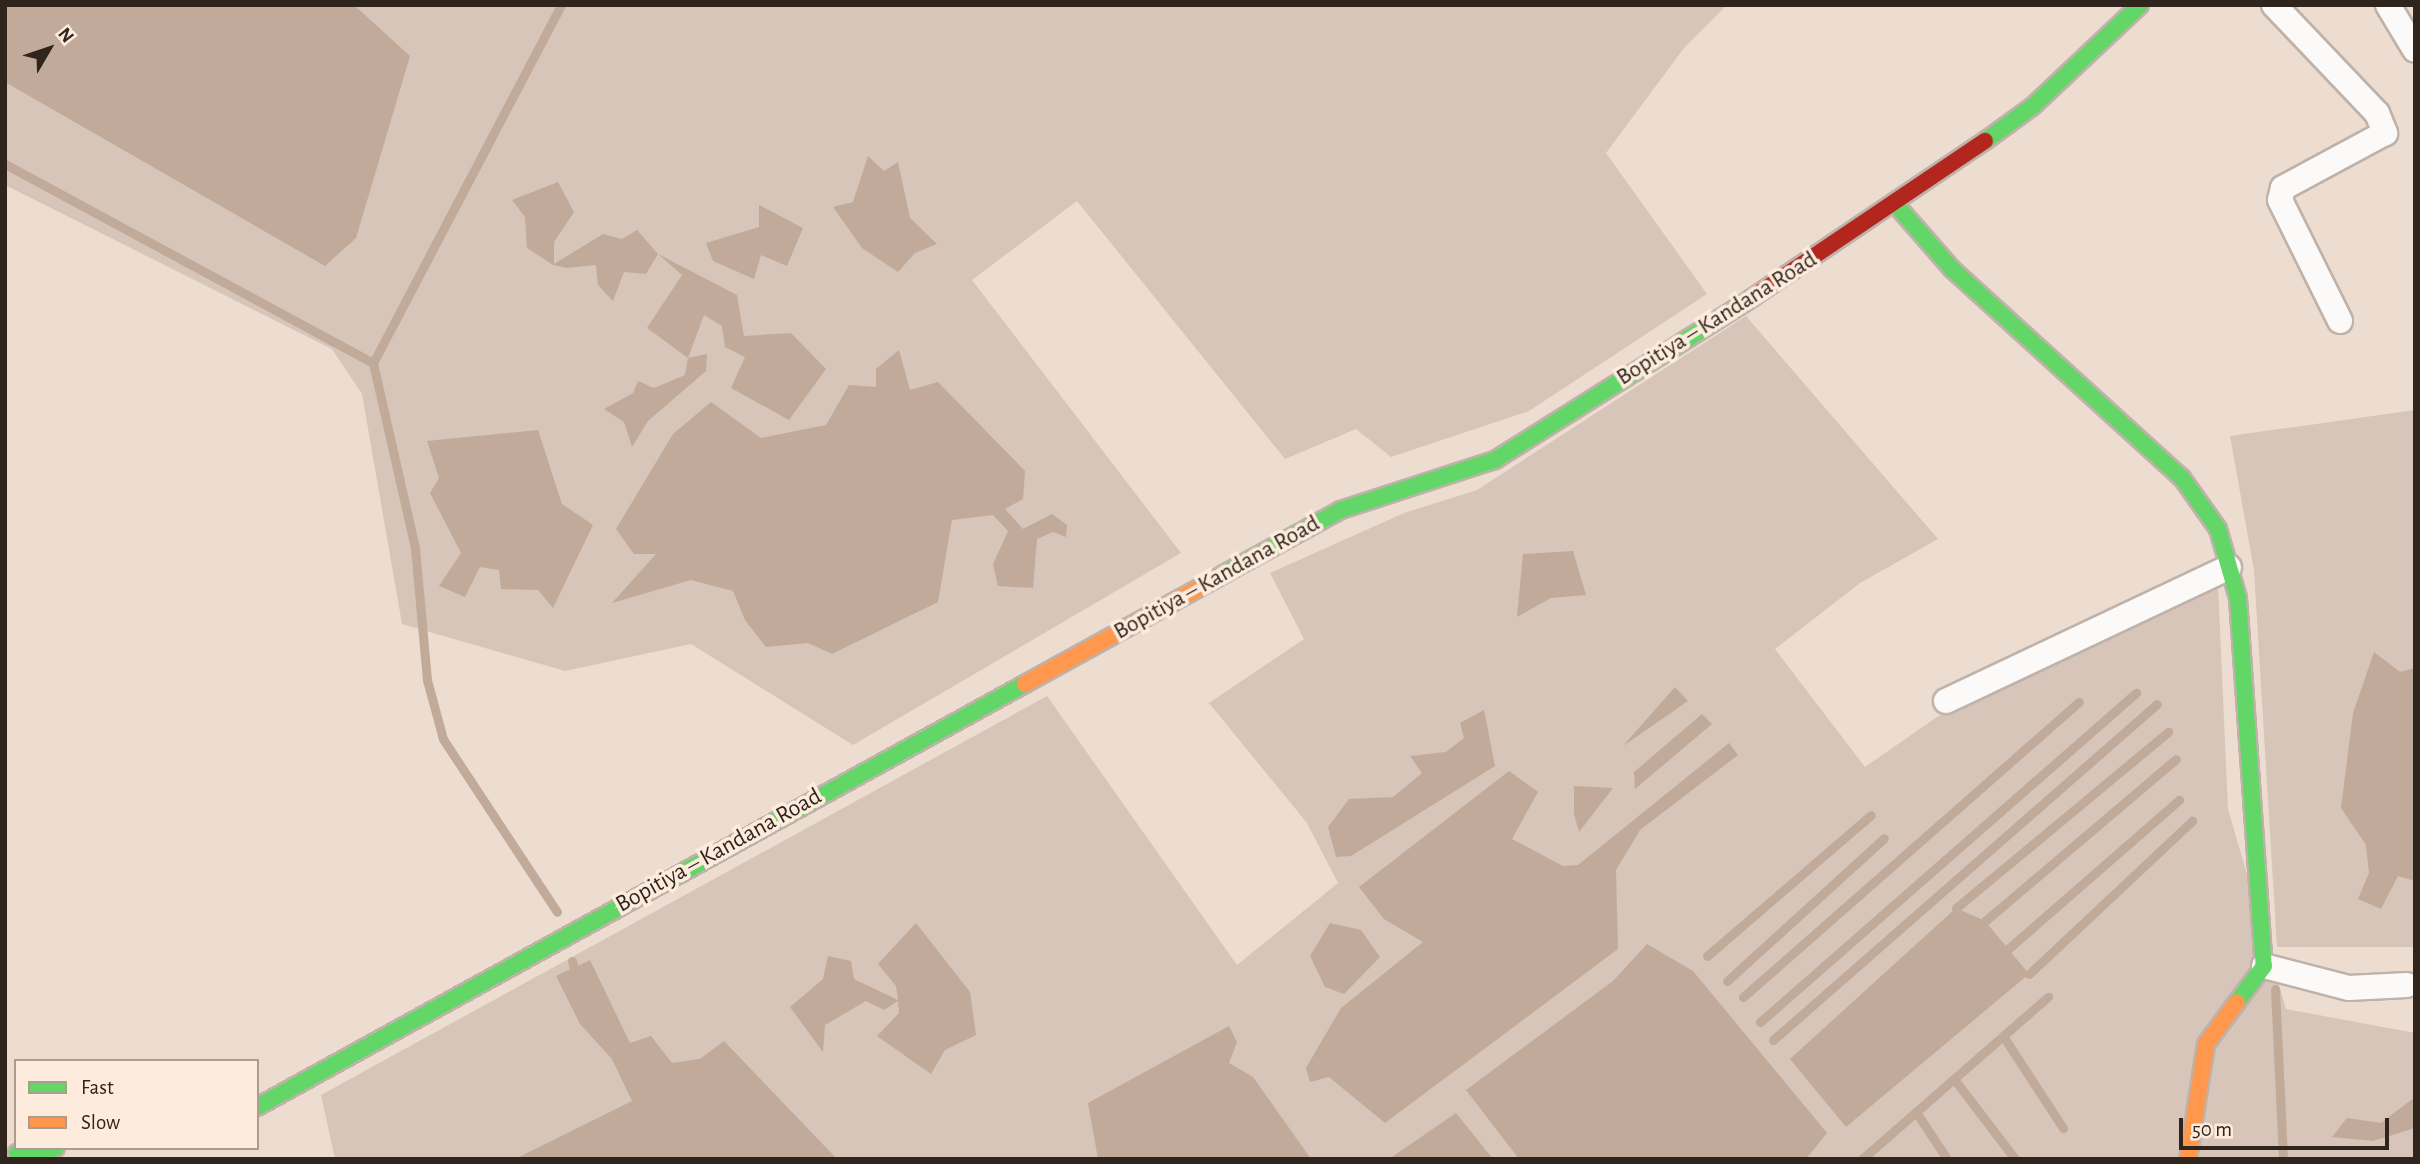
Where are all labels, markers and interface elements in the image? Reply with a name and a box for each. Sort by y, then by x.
north arrow [14,14,84,84]
text: N [54,24,77,47]
street label: Bopitiya – Kandana Road [1612,246,1822,392]
street label: Bopitiya – Kandana Road [1109,509,1325,647]
street label: Bopitiya – Kandana Road [611,782,827,920]
legend [14,1059,259,1150]
text: Fast [81,1077,114,1098]
scale bar [2182,1104,2392,1148]
text: Slow [81,1112,120,1133]
text: 50 m [2192,1119,2232,1140]

